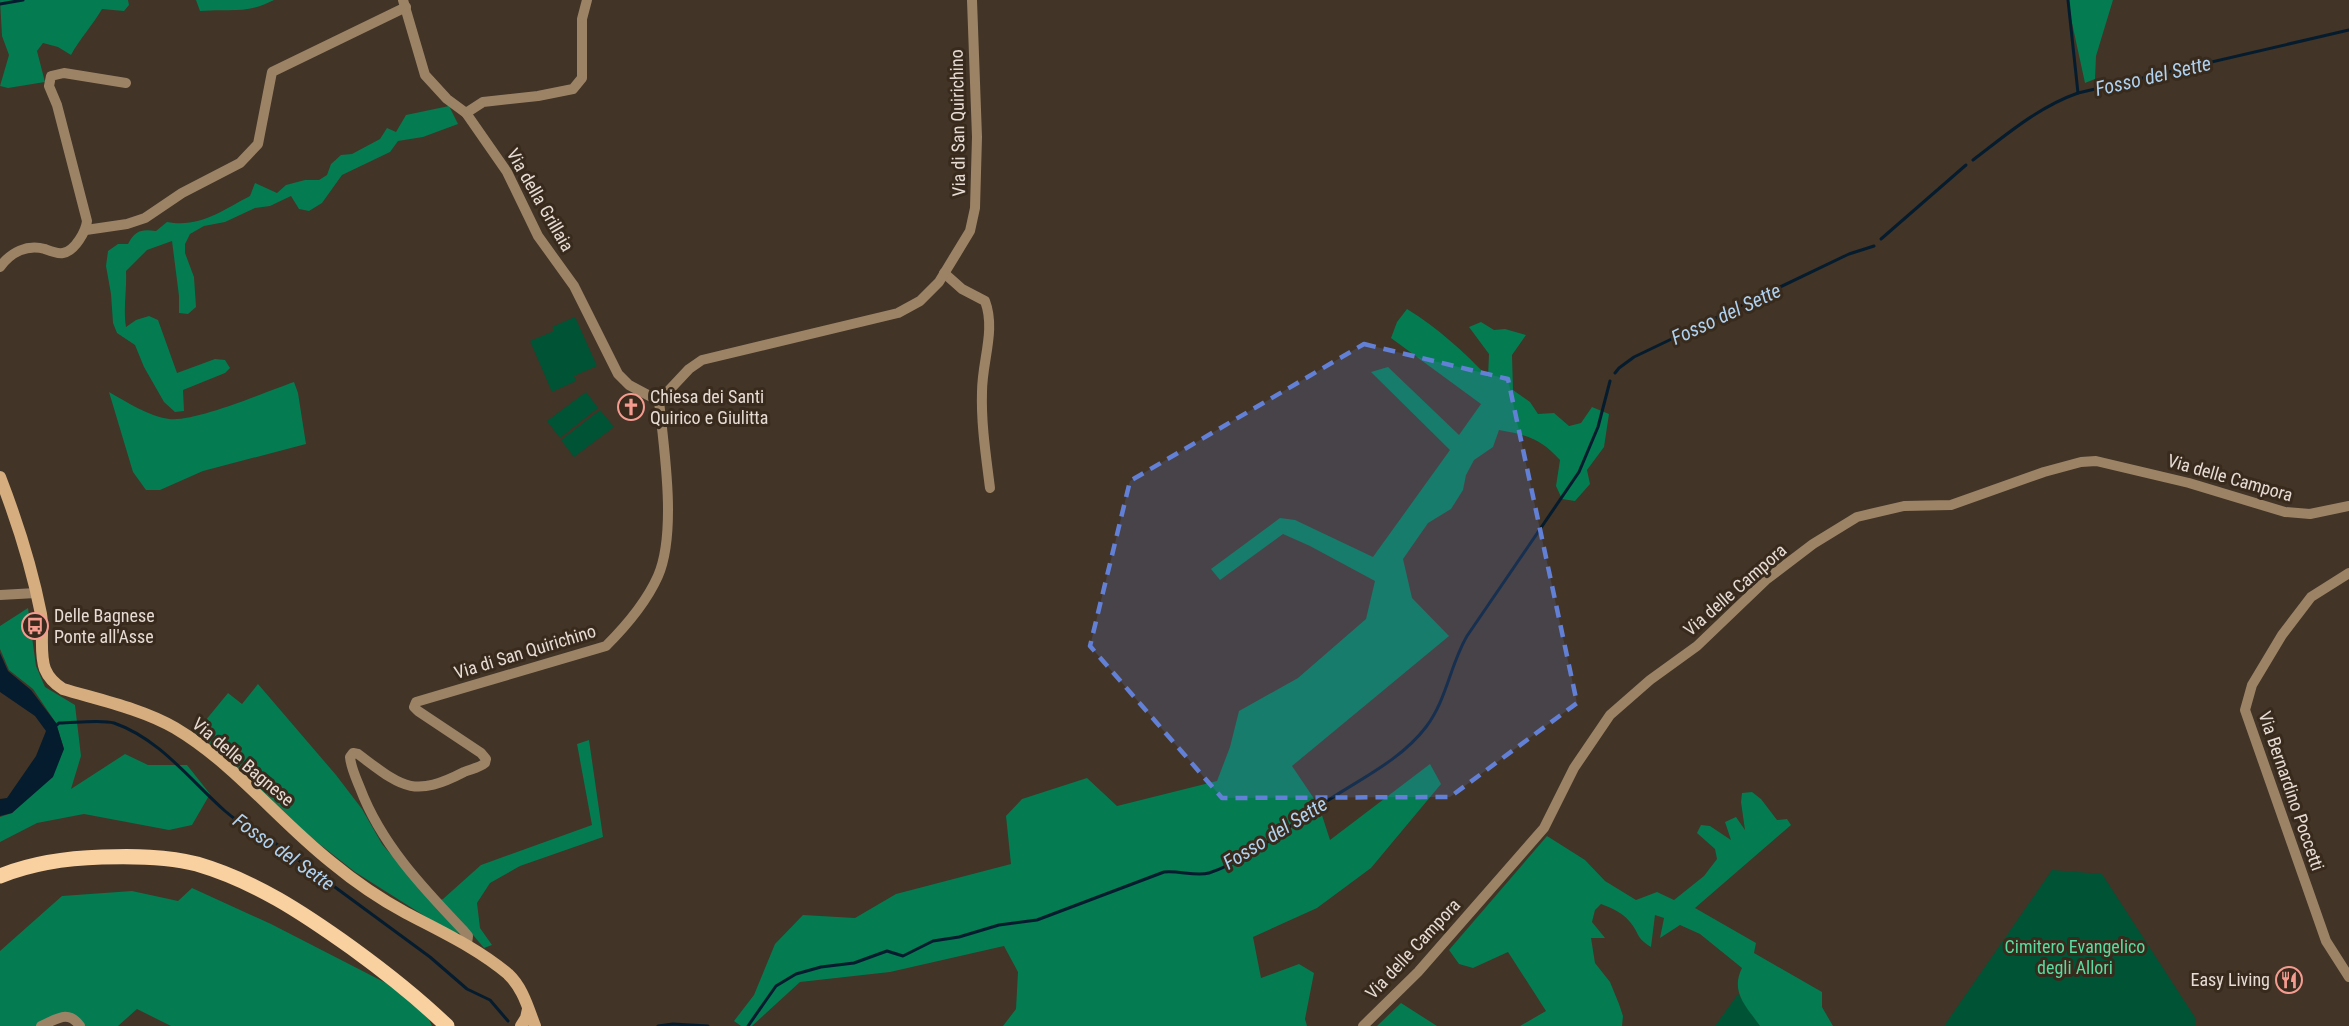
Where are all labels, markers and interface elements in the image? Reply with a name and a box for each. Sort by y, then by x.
street label: Via di San Quirichino [946,49,969,197]
water label: Fosso del Sette [2093,51,2213,101]
street label: Via della Grillaia [503,145,578,255]
water label: Fosso del Sette [1667,278,1785,350]
place label: Chiesa dei Santi Quirico e Giulitta [650,386,768,428]
church icon: Chiesa dei Santi Quirico e Giulitta [616,392,646,422]
street label: Via delle Campora [2165,450,2295,505]
street label: Via delle Campora [1679,539,1790,640]
place label: Delle Bagnese Ponte all'Asse [54,605,155,647]
bus stop icon: Delle Bagnese Ponte all'Asse [20,611,50,641]
street label: Via di San Quirichino [451,620,598,683]
street label: Via Bernardino Poccetti [2254,708,2329,873]
street label: Via delle Bagnese [188,713,298,810]
water label: Fosso del Sette [1218,791,1332,875]
water label: Fosso del Sette [229,808,339,896]
street label: Via delle Campora [1361,894,1464,1003]
park label: Cimitero Evangelico degli Allori [2005,936,2145,978]
restaurant icon: Easy Living [2274,965,2304,995]
place label: Easy Living [2190,969,2270,990]

